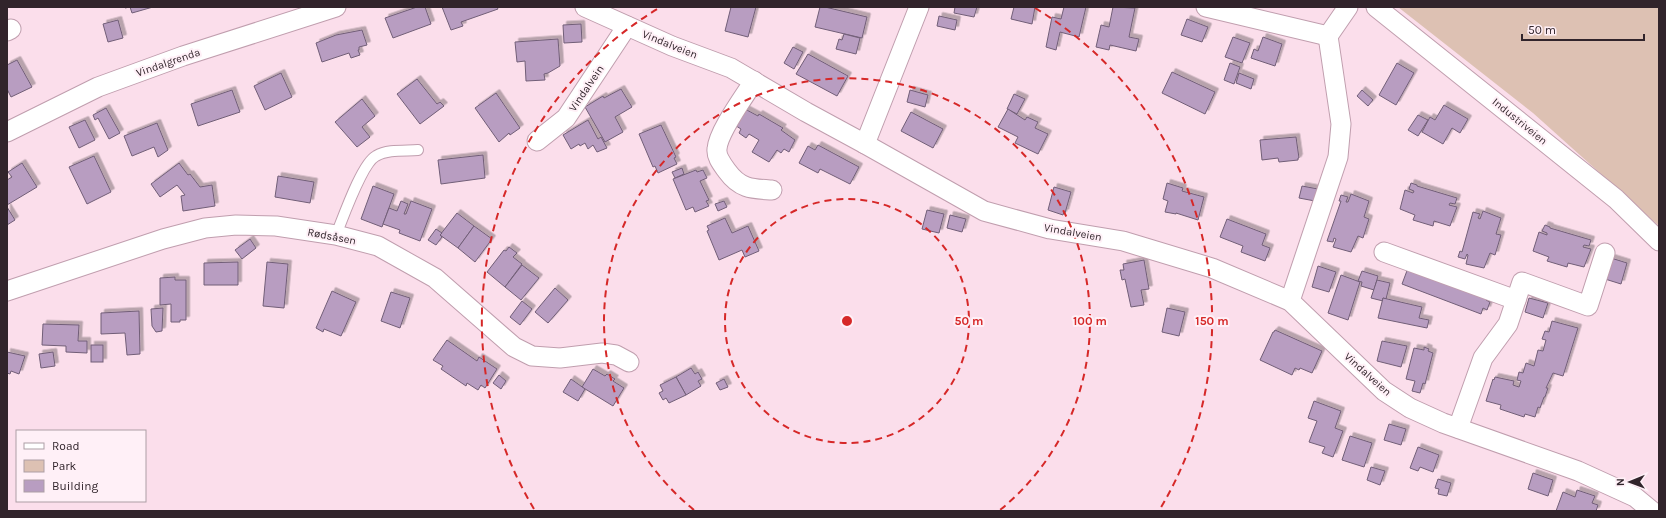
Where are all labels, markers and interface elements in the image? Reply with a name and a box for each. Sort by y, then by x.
scale bar [1522,16,1644,42]
text: 50 m [1528,23,1556,37]
street label: Vindalveien [640,27,699,61]
street label: Vindalgrenda [134,45,202,79]
street label: Vindalvein [566,63,607,114]
street label: Industriveien [1490,95,1550,147]
street label: Vindalveien [1043,221,1103,244]
street label: Rødsåsen [307,225,357,248]
centre of rings [840,314,854,328]
text: 50 m [955,314,984,328]
text: 100 m [1073,314,1107,328]
text: 150 m [1195,314,1229,328]
street label: Vindalveien [1342,350,1394,399]
legend [16,430,146,502]
text: Road [52,439,80,453]
text: Park [52,459,77,473]
north arrow [1610,462,1650,502]
text: N [1614,478,1627,486]
text: Building [52,479,99,493]

